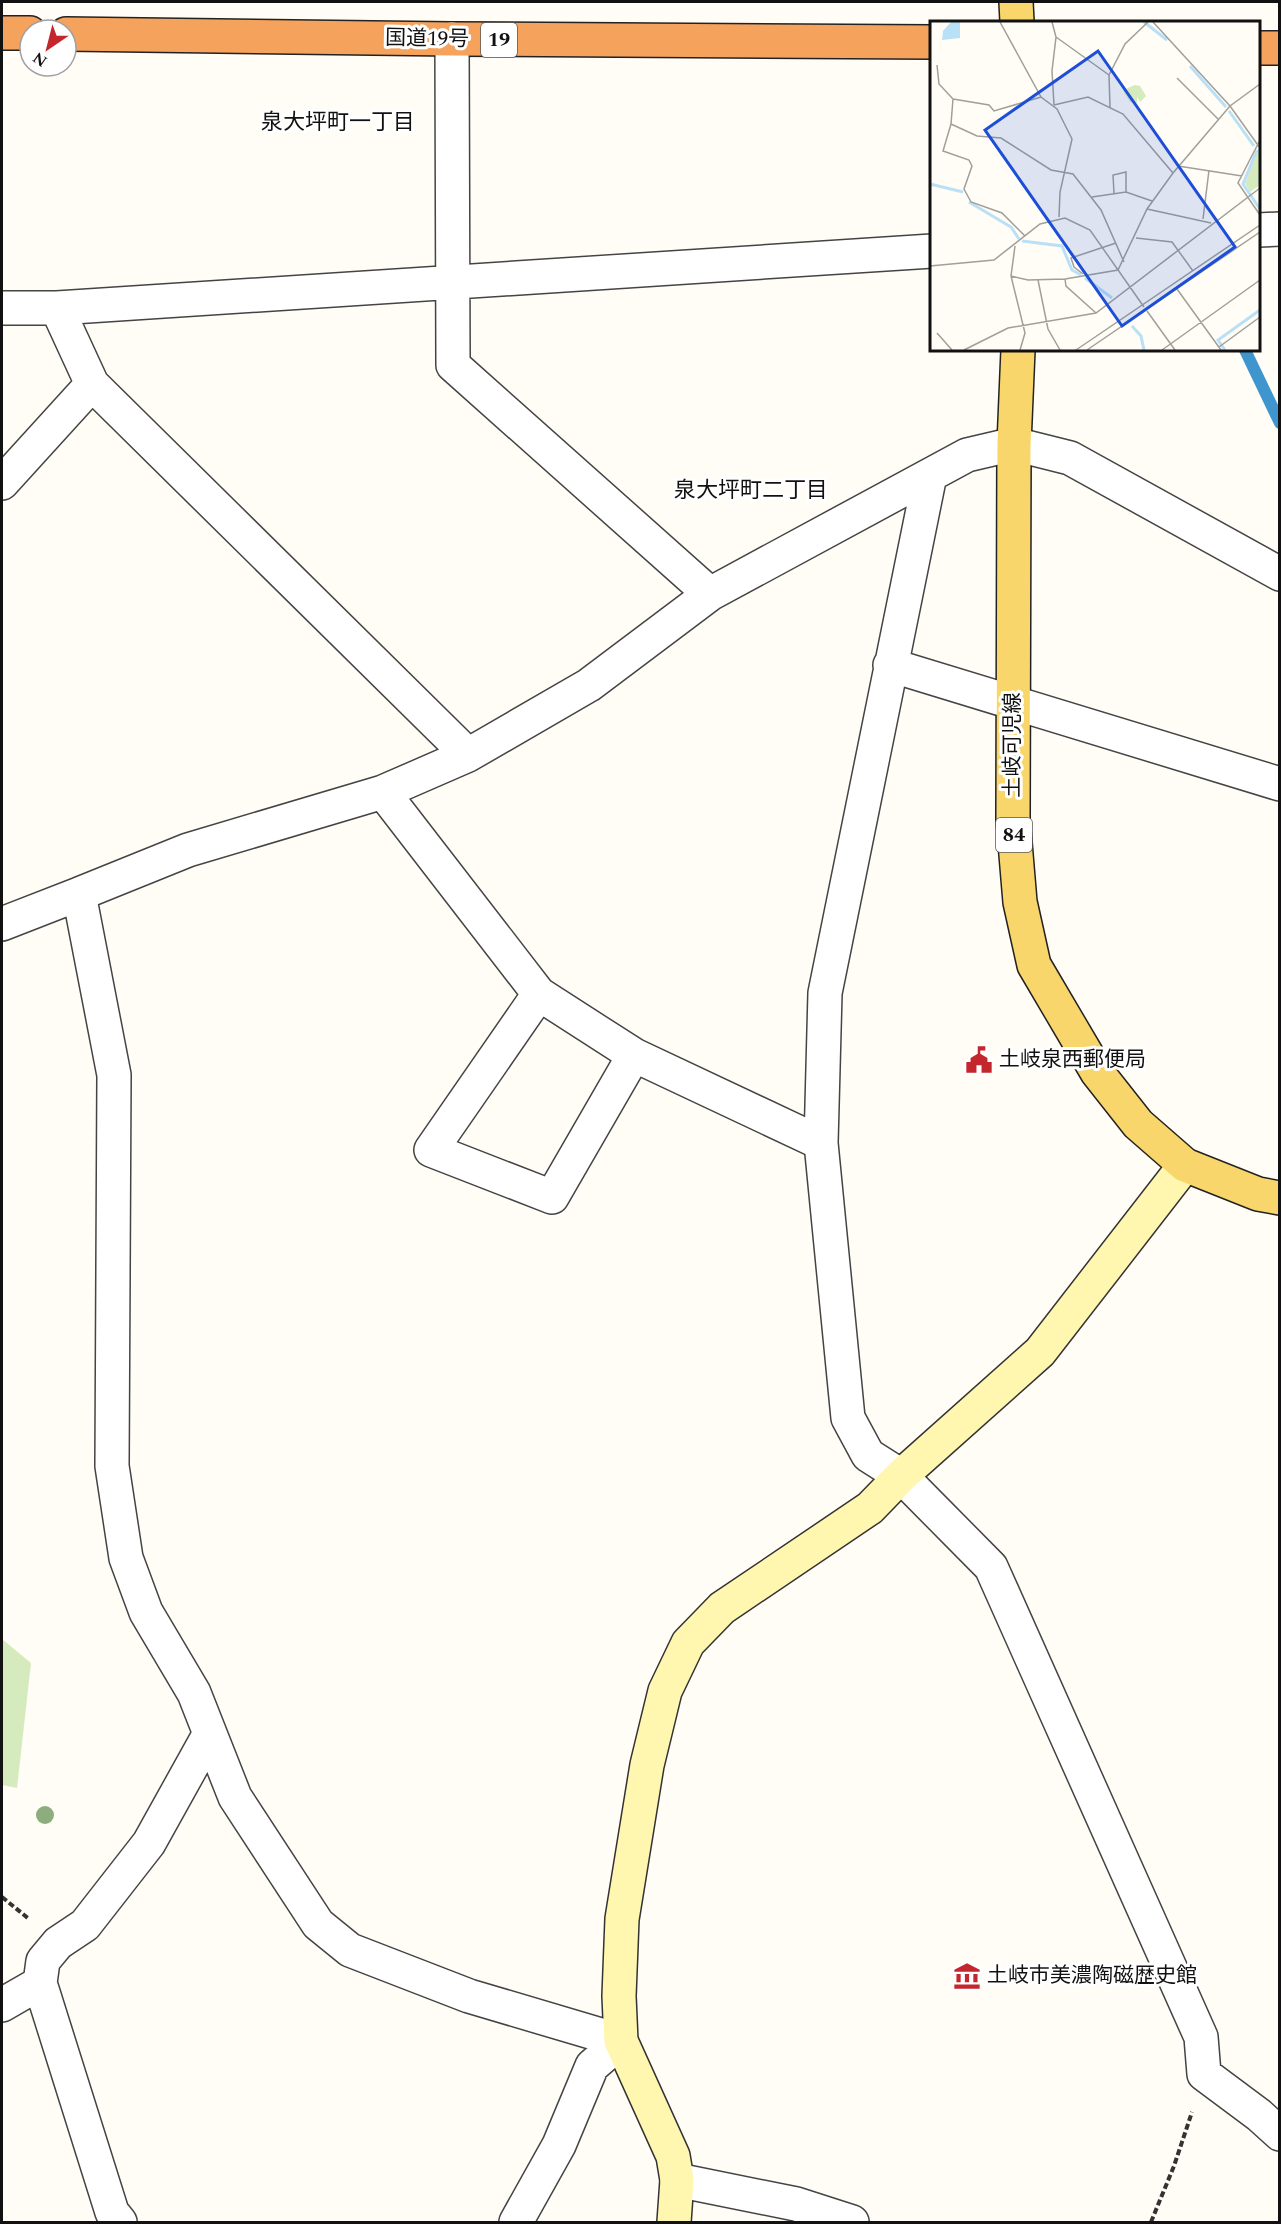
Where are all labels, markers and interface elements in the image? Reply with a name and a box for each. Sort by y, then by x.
north arrow [18,18,78,78]
inset map [930,21,1260,351]
street label: 国道19号 [385,22,469,56]
road number: 19 [481,23,517,57]
text: N [28,46,52,73]
district label: 泉大坪町一丁目 [261,106,415,139]
district label: 泉大坪町二丁目 [674,474,828,507]
street label: 土岐可児線 [997,693,1029,798]
road number: 84 [996,818,1032,852]
place label: 土岐泉西郵便局 [999,1044,1146,1076]
public building icon: 土岐泉西郵便局 [964,1045,994,1075]
place label: 土岐市美濃陶磁歴史館 [987,1960,1197,1992]
museum icon: 土岐市美濃陶磁歴史館 [952,1961,982,1991]

